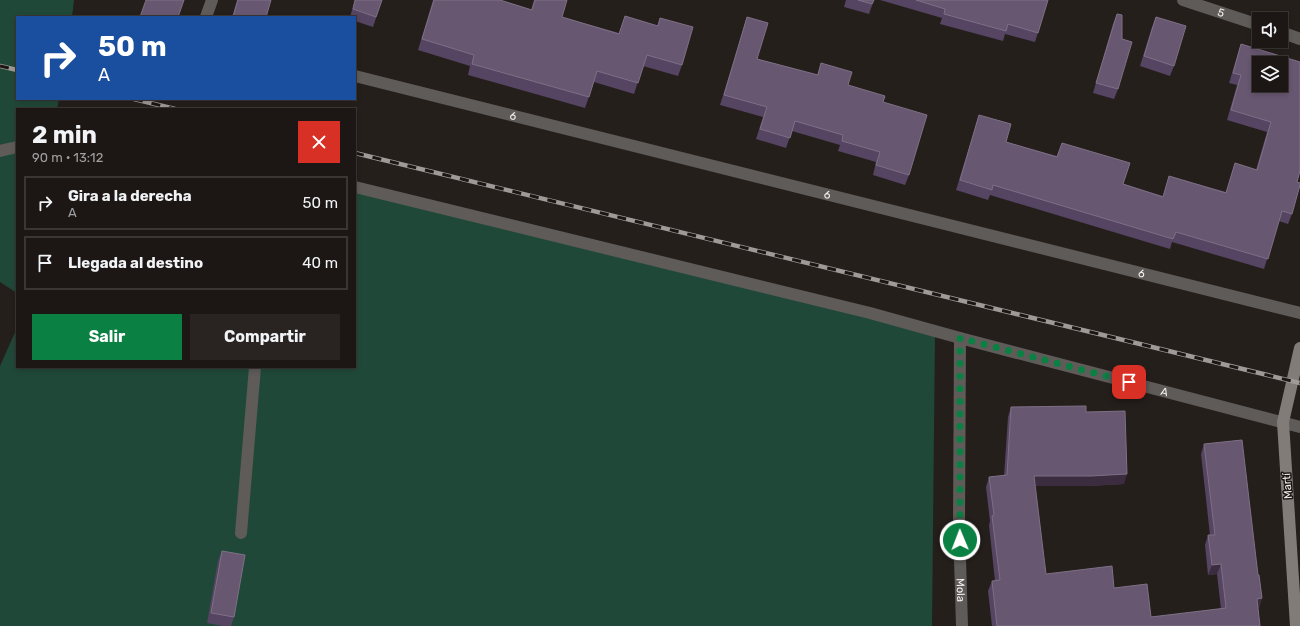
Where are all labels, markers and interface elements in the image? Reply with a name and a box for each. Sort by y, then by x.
street label: 5 [1216,6,1226,20]
map controls [1252,12,1288,92]
button: sound [1252,12,1288,48]
text: 50 m [98,30,167,63]
icon: right [32,32,84,84]
button: layers [1252,56,1288,92]
text: A [98,64,110,86]
street label: 6 [508,109,518,123]
text: 2 min [32,121,97,149]
button: close [298,121,340,163]
text: 90 m · 13:12 [32,150,103,165]
text: Gira a la derecha [68,187,192,205]
street label: 6 [822,188,832,202]
icon: right [34,192,56,214]
text: 50 m [303,194,338,212]
text: A [68,205,77,220]
icon: arrive [34,252,56,274]
text: Llegada al destino [68,254,203,272]
text: 40 m [302,254,338,272]
street label: 6 [1137,267,1147,281]
button: Salir [32,314,182,360]
button: Compartir [190,314,340,360]
pin [1112,365,1146,399]
icon: arrive [1118,371,1140,393]
street label: A [1159,385,1170,399]
street label: Martí [1280,471,1295,499]
position arrow [939,519,981,561]
street label: Mola [954,578,967,602]

